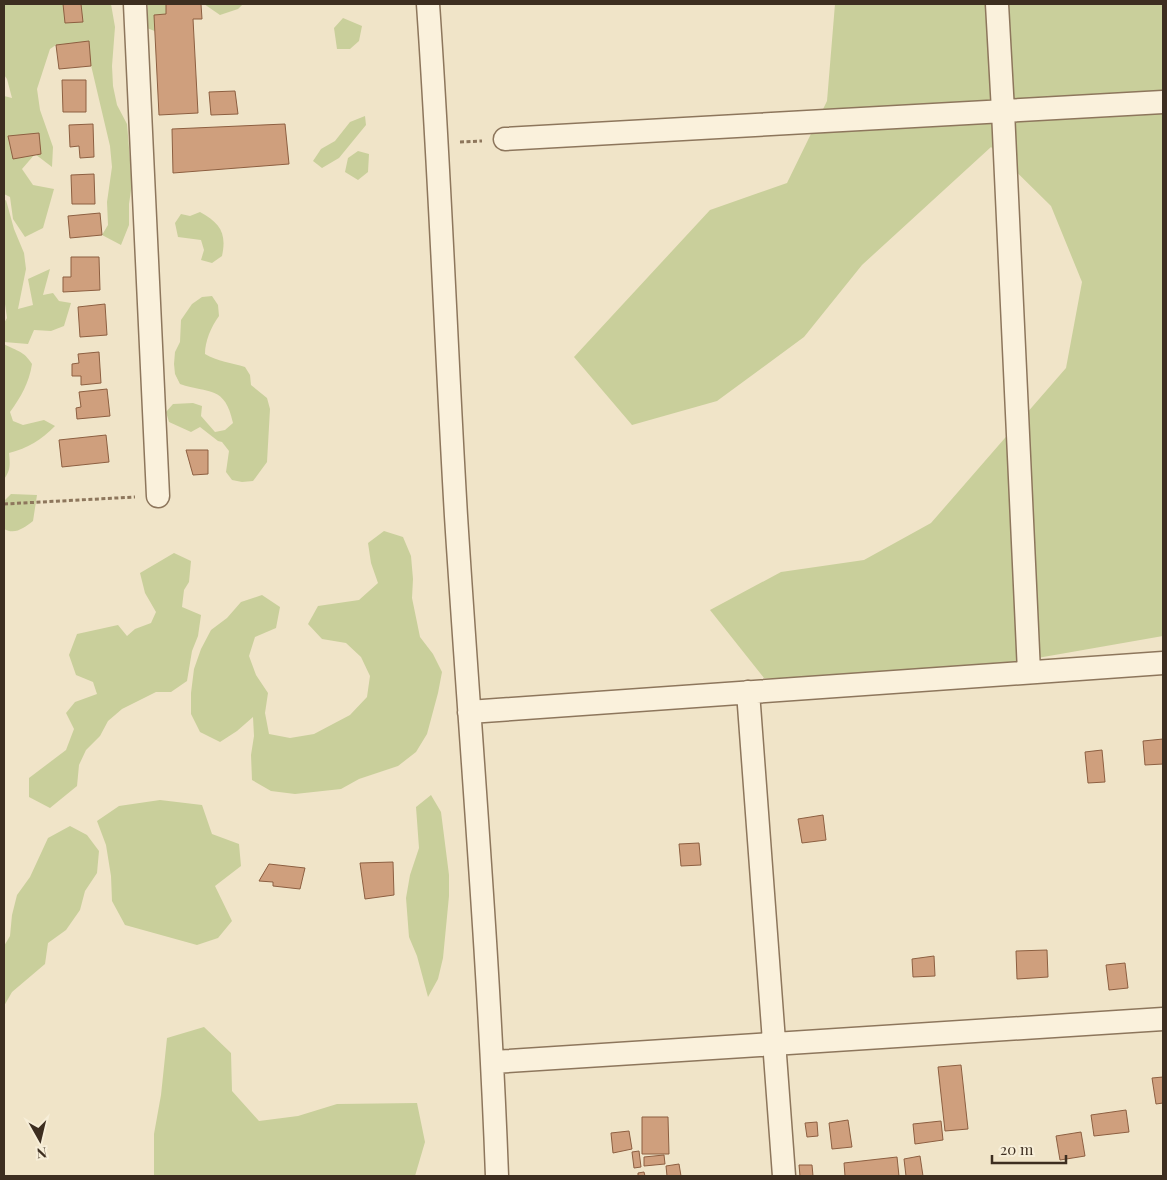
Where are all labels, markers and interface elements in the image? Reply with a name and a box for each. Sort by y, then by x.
north arrow [15,1115,65,1165]
scale bar [992,1132,1066,1164]
text: 20 m [1000,1139,1034,1159]
text: N [36,1143,48,1163]

